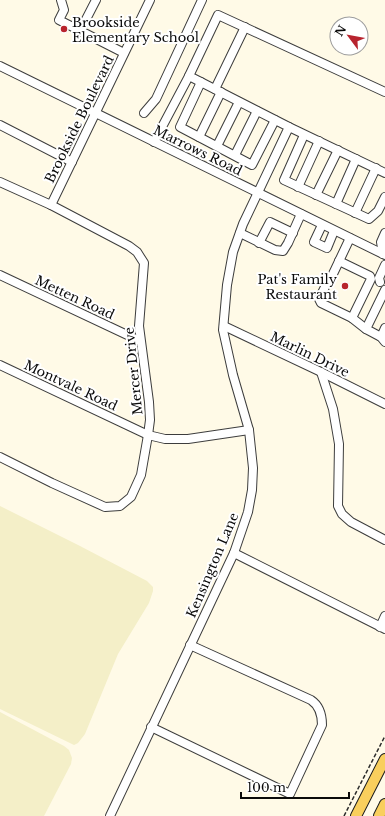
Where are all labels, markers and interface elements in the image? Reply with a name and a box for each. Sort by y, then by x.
place label: Brookside Elementary School [72,14,199,46]
north arrow [329,16,369,56]
text: N [332,22,350,39]
marker: Brookside Elementary School [59,24,69,34]
street label: Brookside Boulevard [41,52,118,186]
street label: Marrows Road [150,122,245,179]
place label: Pat's Family Restaurant [258,271,338,303]
street label: Metten Road [32,272,117,323]
marker: Pat's Family Restaurant [340,281,350,291]
street label: Mercer Drive [120,326,147,416]
street label: Marlin Drive [267,328,352,381]
street label: Montvale Road [21,356,120,415]
street label: Kensington Lane [183,510,242,620]
scale bar [241,774,349,800]
text: 100 m [247,780,286,795]

